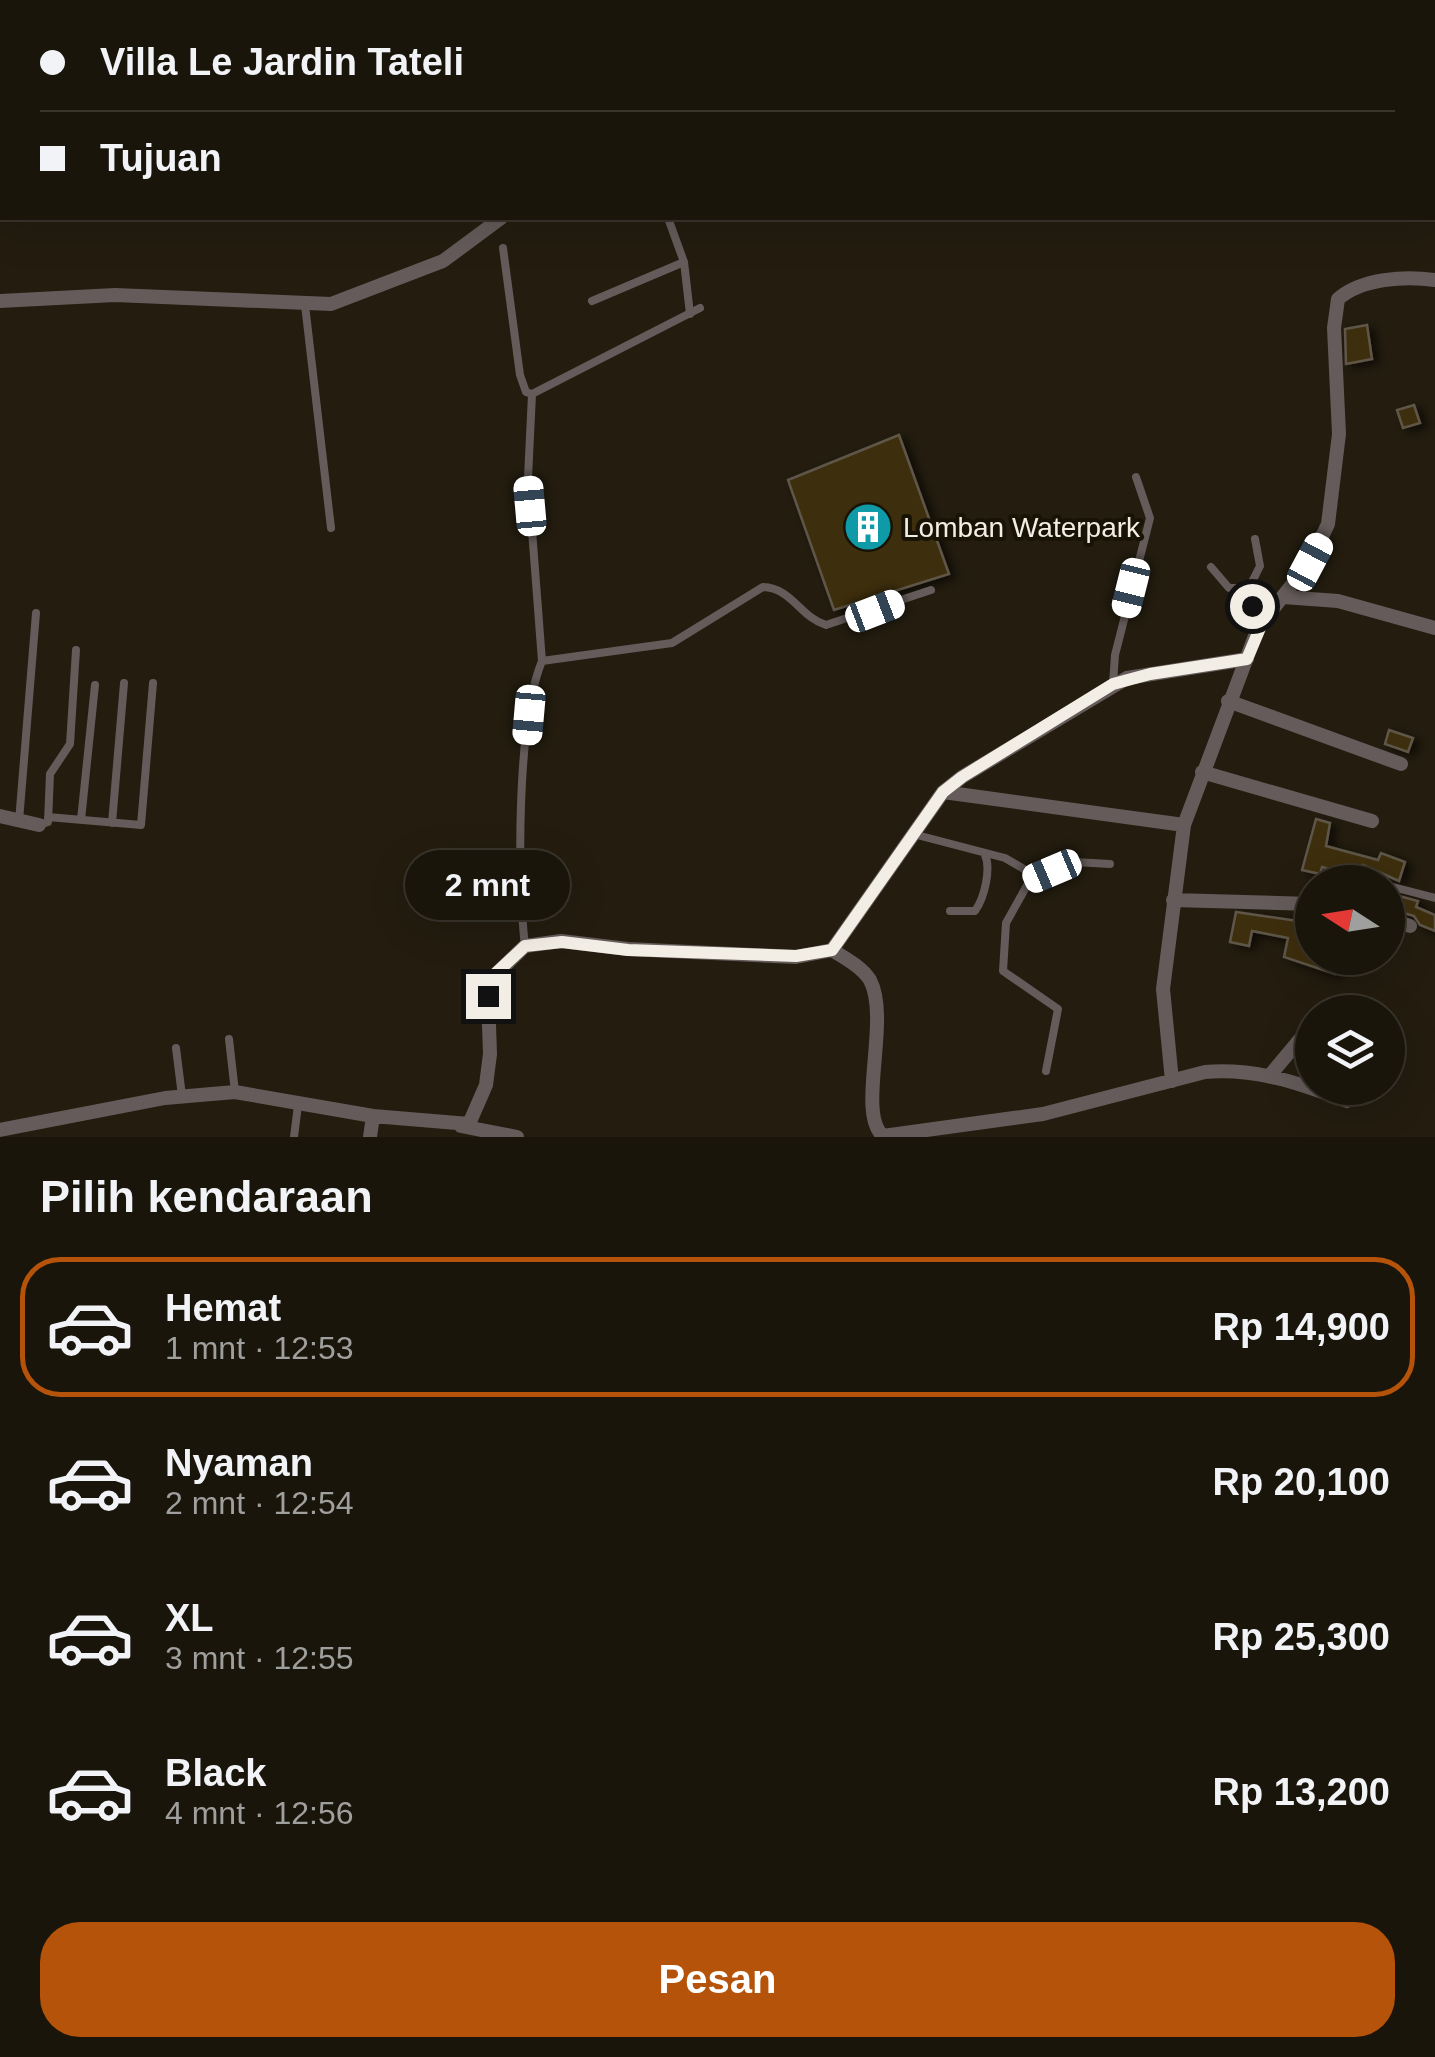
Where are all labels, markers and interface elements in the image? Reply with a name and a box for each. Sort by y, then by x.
text: Villa Le Jardin Tateli [100,41,464,83]
text: Tujuan [100,137,222,179]
car [512,475,548,537]
building icon: Lomban Waterpark [842,501,894,553]
place label: Lomban Waterpark [903,512,1141,543]
car [1283,528,1337,596]
car [1109,555,1153,621]
route start [1230,584,1275,629]
car [842,586,908,636]
car [511,684,547,746]
car [1019,845,1085,897]
callout: 2 mnt [406,851,570,921]
north arrow [1295,865,1405,975]
map controls [1295,865,1405,1105]
text: 2 mnt [445,867,530,903]
route end [466,974,511,1019]
button: layers [1295,995,1405,1105]
text: Pilih kendaraan [40,1171,373,1222]
icon: car [45,1282,135,1372]
text: Hemat [165,1287,281,1329]
text: Rp 14,900 [1213,1306,1390,1348]
text: 1 mnt · 12:53 [165,1330,354,1366]
icon: car [45,1437,135,1527]
text: Nyaman [165,1442,313,1484]
text: Rp 20,100 [1213,1461,1390,1503]
text: 2 mnt · 12:54 [165,1485,354,1521]
icon: car [45,1592,135,1682]
text: XL [165,1597,214,1639]
text: Rp 25,300 [1213,1616,1390,1658]
text: 3 mnt · 12:55 [165,1640,354,1676]
icon: car [45,1747,135,1837]
text: Black [165,1752,266,1794]
text: Rp 13,200 [1213,1771,1390,1813]
text: 4 mnt · 12:56 [165,1795,354,1831]
button: Pesan [40,1922,1395,2037]

